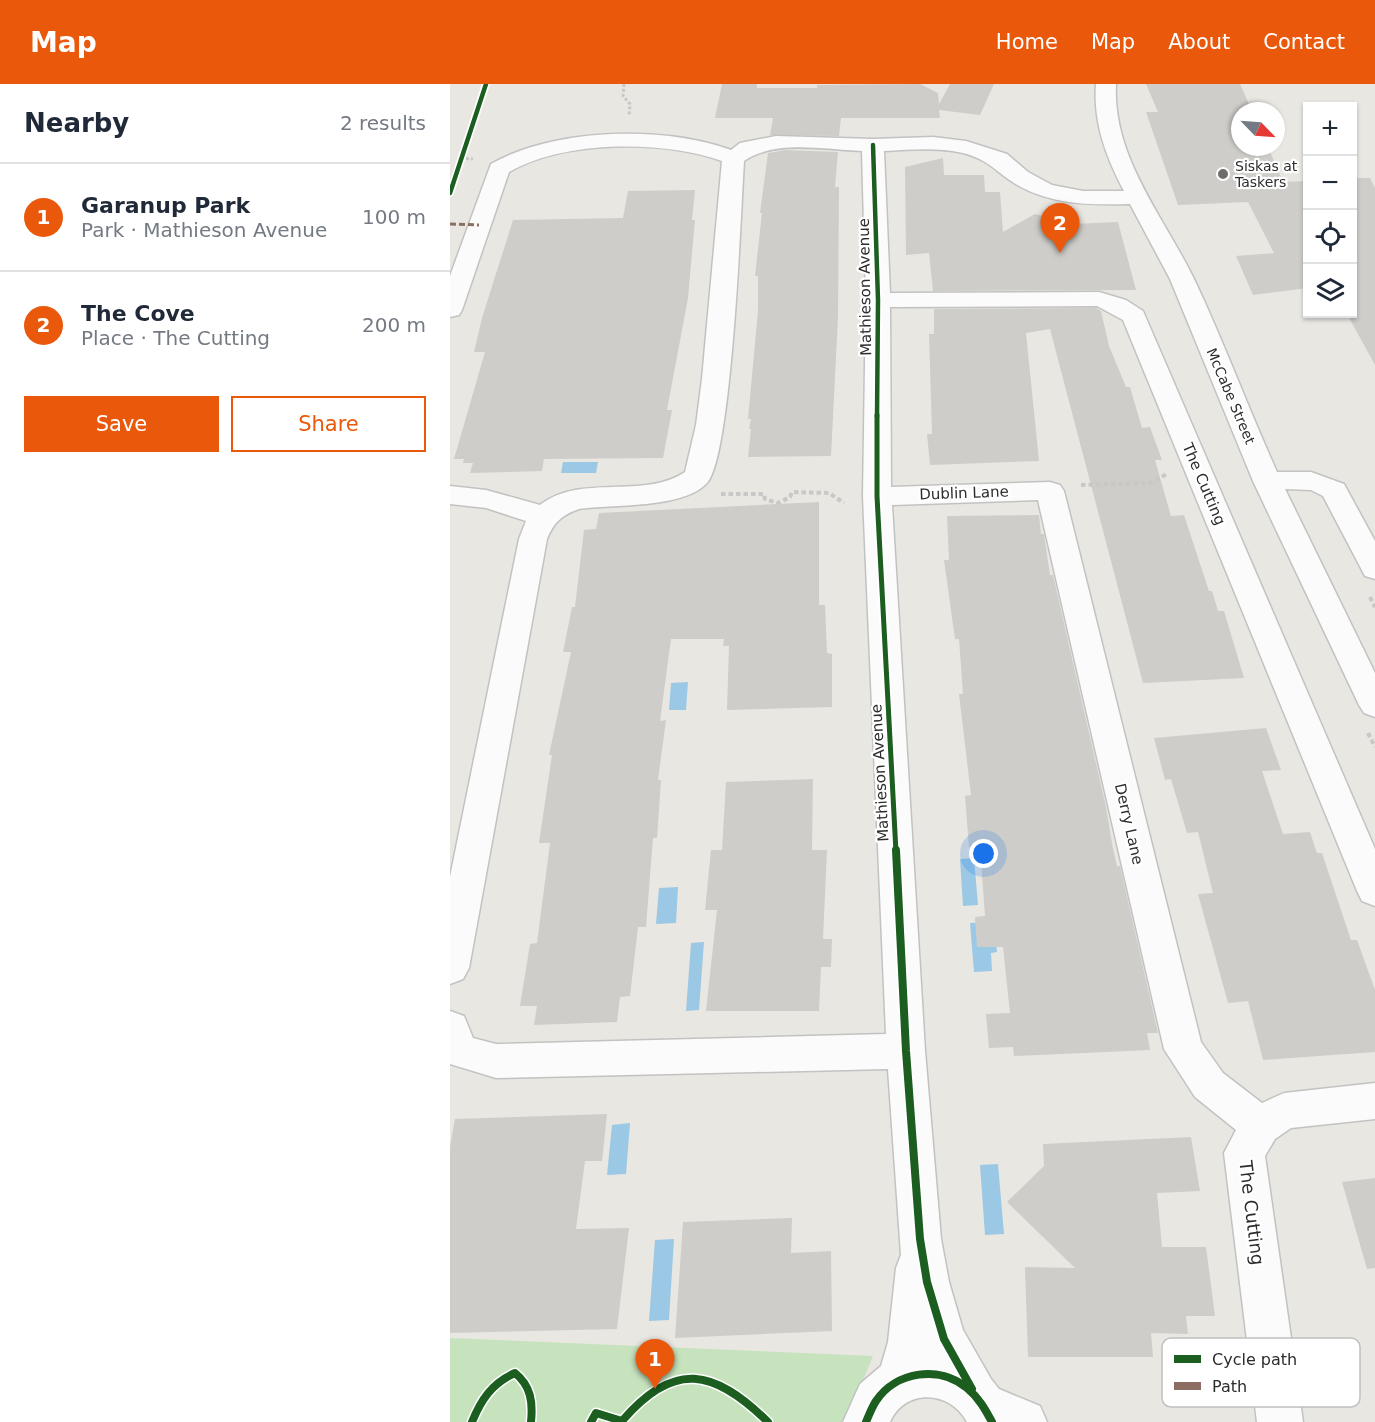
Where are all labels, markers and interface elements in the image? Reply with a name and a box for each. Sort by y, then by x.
text: Map [30,26,97,59]
text: Home [996,30,1058,54]
text: Map [1091,30,1135,54]
text: About [1168,30,1230,54]
text: Contact [1263,30,1345,54]
north arrow [1231,102,1285,156]
map controls [1303,102,1357,318]
button: + [1303,102,1357,156]
text: Nearby [24,108,129,138]
text: 2 results [340,111,426,135]
button: − [1303,156,1357,210]
place label: Siskas at Taskers [1234,158,1298,190]
marker: Siskas at Taskers [1216,167,1230,181]
text: Garanup Park [81,193,250,218]
pin: 2 [1040,204,1080,253]
text: 1 [37,205,50,229]
text: 100 m [362,205,426,229]
button: locate [1303,210,1357,264]
text: Park · Mathieson Avenue [81,218,327,242]
street label: Mathieson Avenue [855,218,875,356]
button: layers [1303,264,1357,318]
text: The Cove [81,301,195,326]
text: 2 [37,313,50,337]
text: 200 m [362,313,426,337]
text: Place · The Cutting [81,326,270,350]
street label: McCabe Street [1204,346,1259,447]
button: Save [24,396,219,452]
button: Share [231,396,426,452]
street label: The Cutting [1178,439,1229,528]
street label: Dublin Lane [919,482,1009,504]
street label: Mathieson Avenue [867,704,893,842]
street label: Derry Lane [1111,782,1147,866]
your location [969,839,998,868]
street label: The Cutting [1235,1159,1269,1266]
legend [1162,1338,1360,1407]
pin: 1 [636,1340,674,1389]
text: Cycle path [1212,1350,1297,1369]
text: Path [1212,1377,1247,1396]

